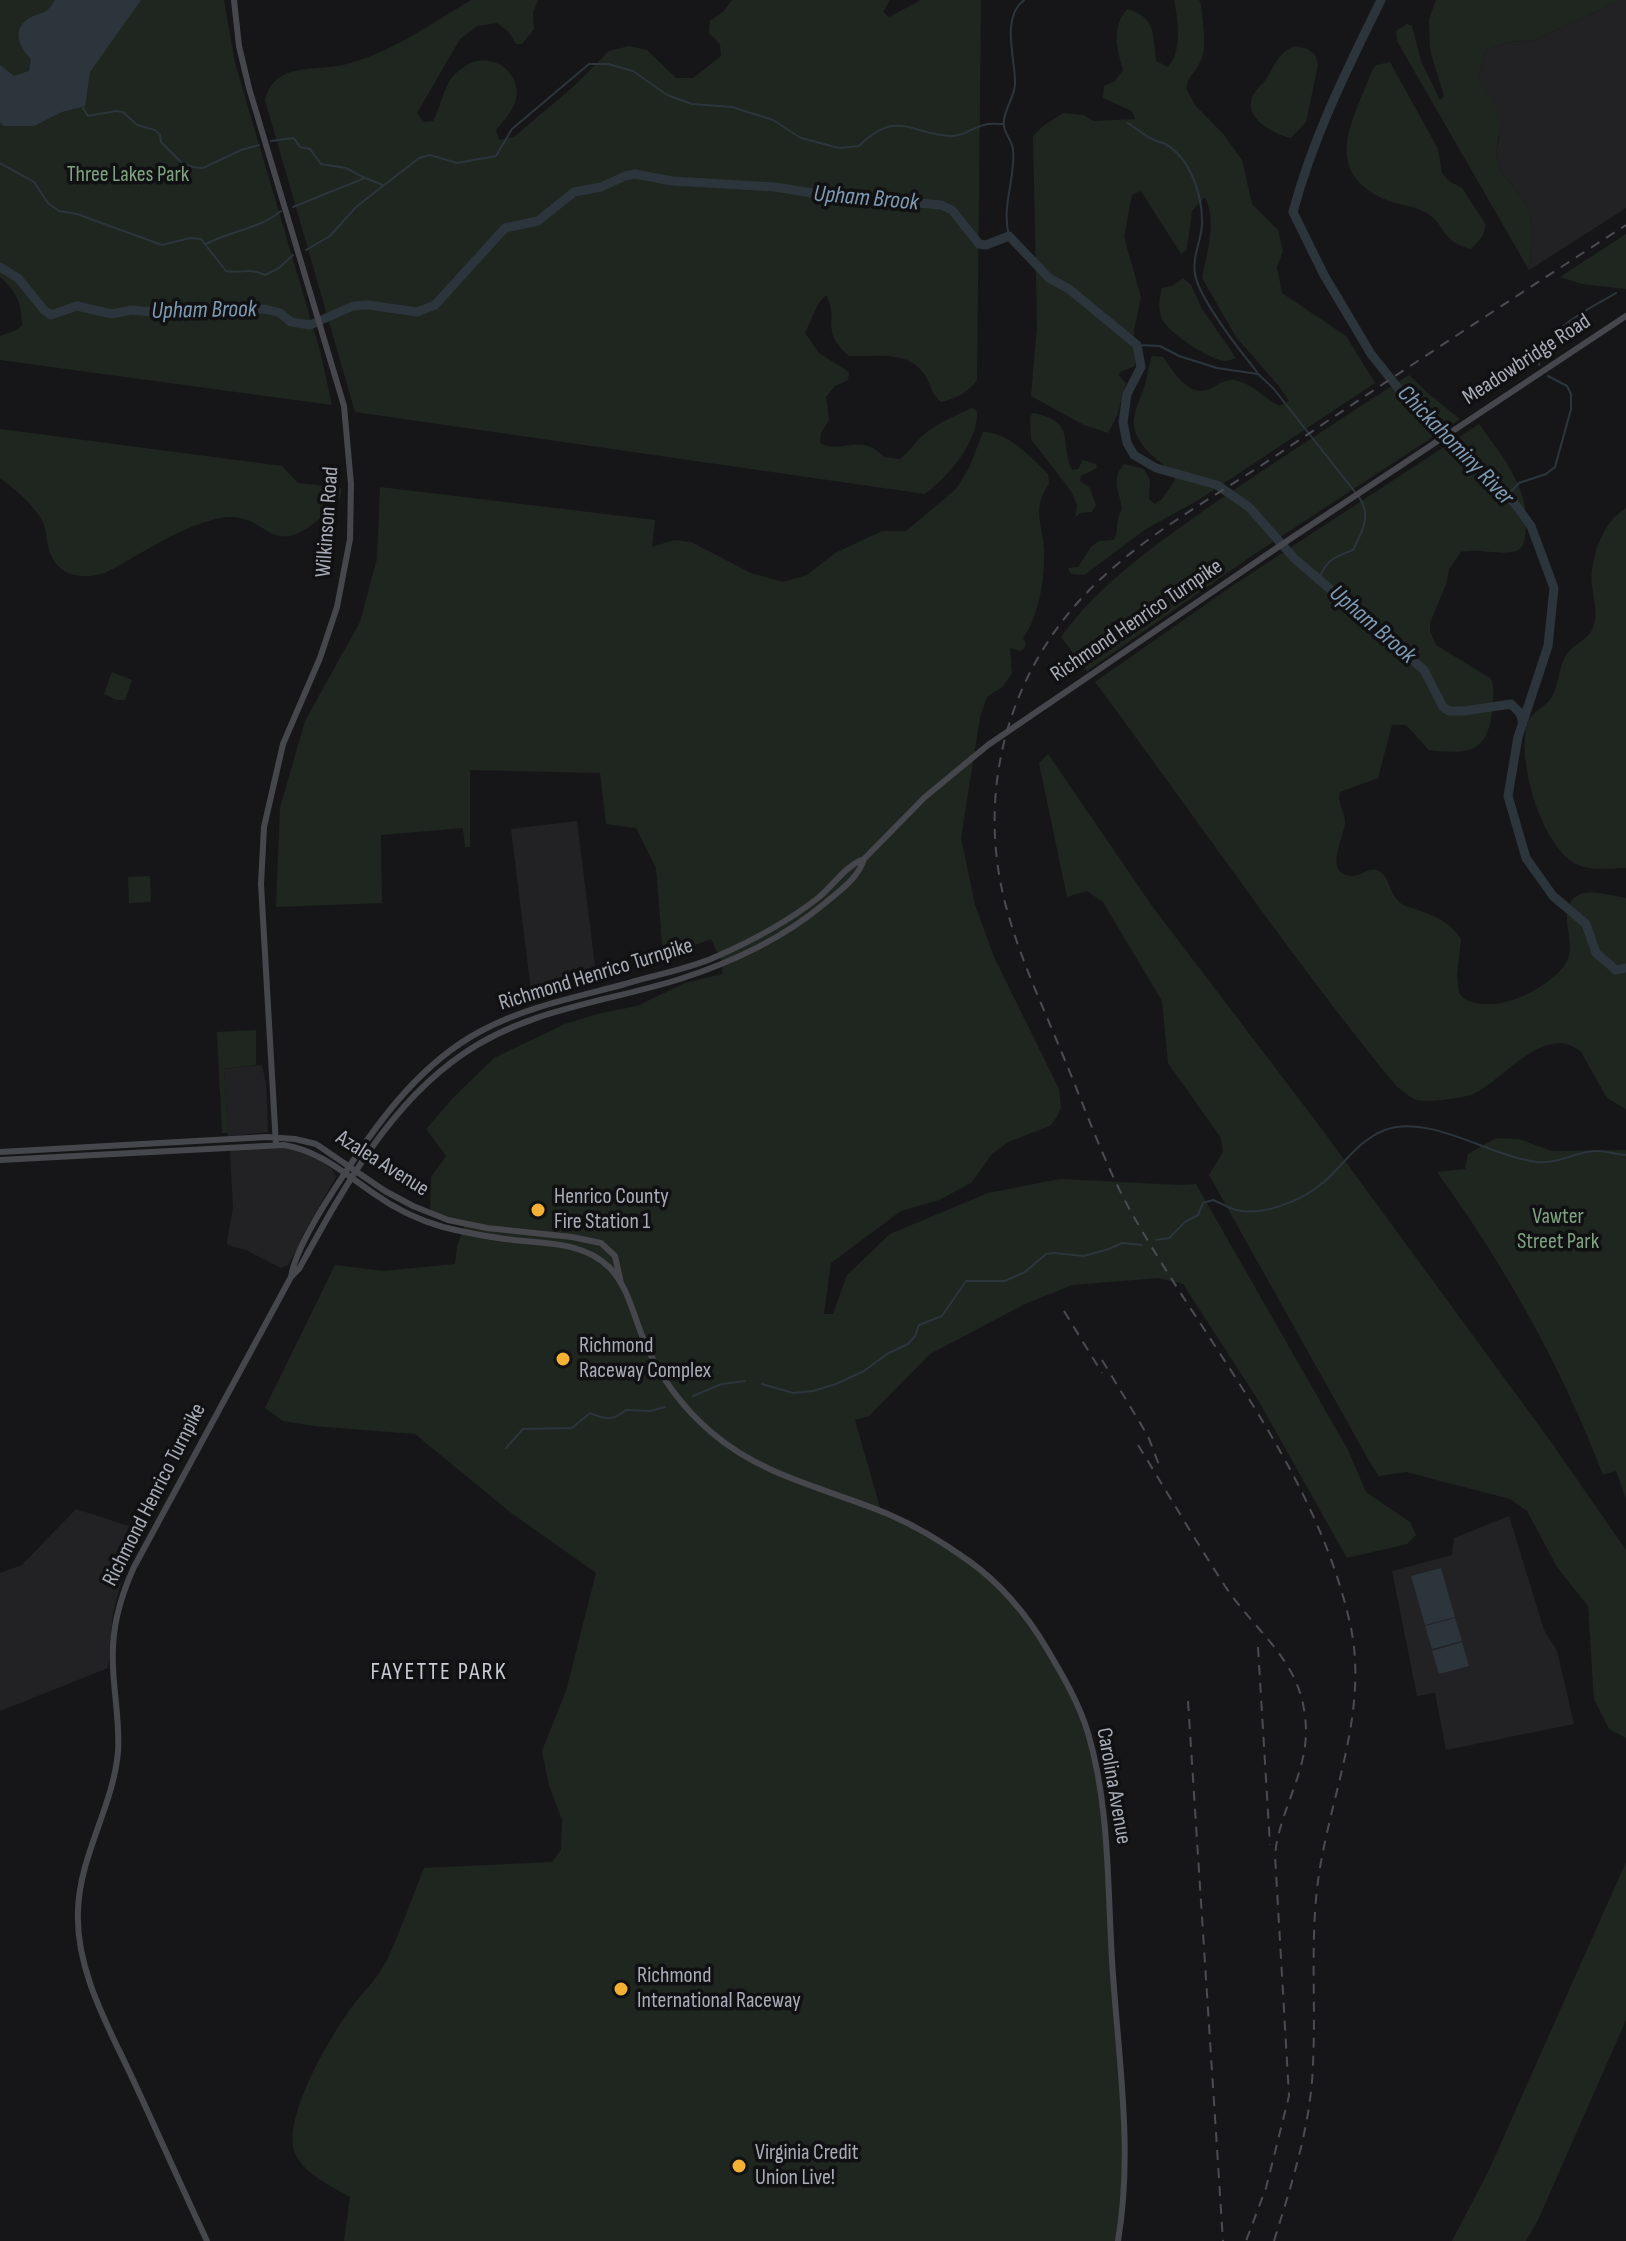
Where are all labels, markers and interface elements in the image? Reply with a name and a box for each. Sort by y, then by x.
park label: Three Lakes Park [67,162,189,188]
water label: Upham Brook [812,180,920,218]
water label: Upham Brook [151,296,257,326]
street label: Meadowbridge Road [1458,309,1596,411]
water label: Chickahominy River [1391,380,1519,512]
street label: Wilkinson Road [311,466,345,578]
street label: Richmond Henrico Turnpike [1046,554,1228,688]
water label: Upham Brook [1323,580,1421,670]
street label: Richmond Henrico Turnpike [496,933,696,1017]
street label: Azalea Avenue [331,1125,433,1203]
place label: Henrico County Fire Station 1 [554,1184,669,1236]
marker: Henrico County Fire Station 1 [529,1201,547,1219]
park label: Vawter Street Park [1517,1204,1599,1256]
place label: Richmond Raceway Complex [579,1333,711,1384]
marker: Richmond Raceway Complex [554,1350,572,1368]
street label: Richmond Henrico Turnpike [98,1399,212,1591]
district label: FAYETTE PARK [370,1659,508,1687]
street label: Carolina Avenue [1090,1726,1136,1846]
place label: Richmond International Raceway [637,1963,801,2014]
marker: Richmond International Raceway [612,1980,630,1998]
place label: Virginia Credit Union Live! [755,2140,858,2192]
marker: Virginia Credit Union Live! [730,2157,748,2175]

